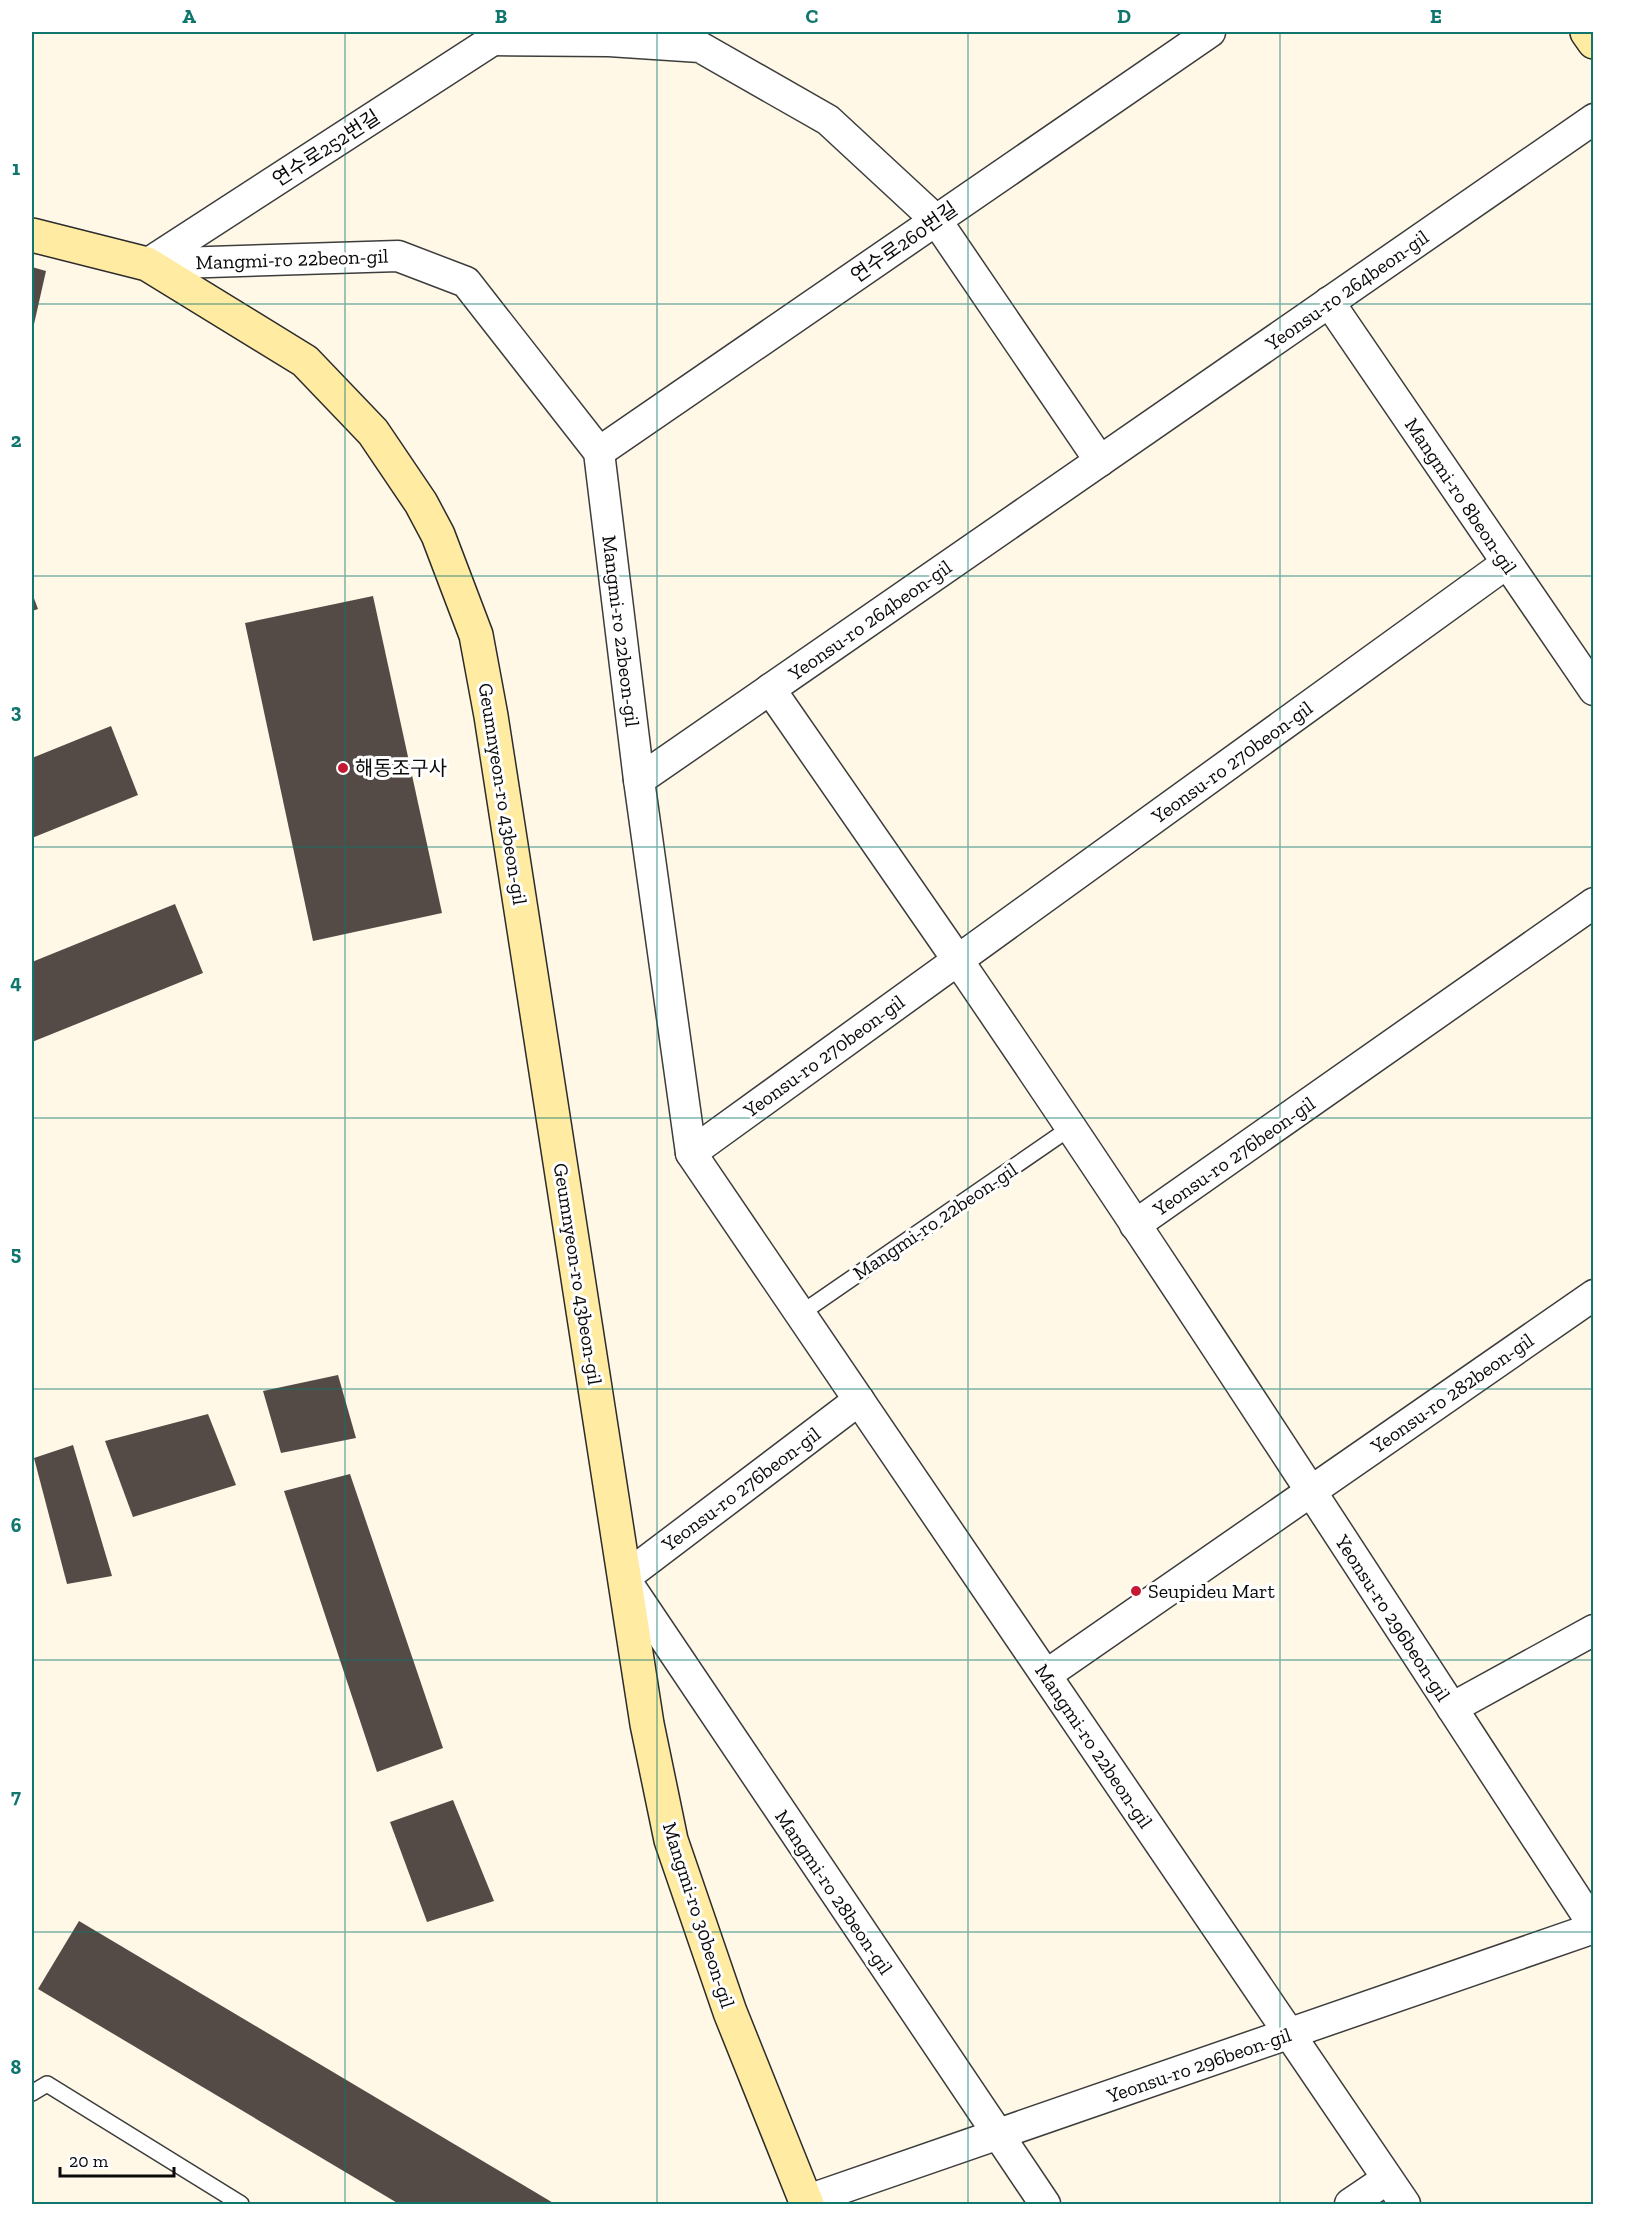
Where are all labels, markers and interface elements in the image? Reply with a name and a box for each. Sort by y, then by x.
text: A [182,4,196,28]
text: B [495,4,507,28]
text: C [806,4,819,28]
text: D [1117,4,1131,28]
text: E [1430,4,1442,28]
street label: 연수로252번길 [268,104,384,192]
text: 1 [12,156,20,180]
street label: 연수로260번길 [846,196,962,288]
street label: Yeonsu-ro 264beon-gil [1260,225,1433,356]
street label: Mangmi-ro 22beon-gil [195,244,389,274]
street label: Mangmi-ro 8beon-gil [1400,413,1522,579]
text: 2 [11,428,22,452]
street label: Mangmi-ro 22beon-gil [597,534,645,728]
street label: Yeonsu-ro 264beon-gil [783,555,956,686]
street label: Geumnyeon-ro 43beon-gil [474,681,532,907]
street label: Yeonsu-ro 270beon-gil [1146,696,1317,829]
text: 3 [11,699,22,723]
place label: 해동조구사 [355,756,447,780]
marker: 해동조구사 [336,761,350,775]
text: 4 [10,970,22,994]
street label: Yeonsu-ro 270beon-gil [738,990,909,1123]
street label: Yeonsu-ro 276beon-gil [1148,1091,1320,1221]
street label: Mangmi-ro 22beon-gil [848,1157,1022,1285]
street label: Geumnyeon-ro 43beon-gil [549,1161,607,1387]
text: 5 [11,1241,21,1265]
street label: Yeonsu-ro 282beon-gil [1365,1328,1538,1459]
street label: Yeonsu-ro 276beon-gil [656,1422,825,1557]
text: 6 [11,1513,22,1537]
street label: Yeonsu-ro 296beon-gil [1330,1530,1456,1706]
place label: Seupideu Mart [1148,1579,1276,1603]
marker: Seupideu Mart [1129,1584,1143,1598]
street label: Mangmi-ro 22beon-gil [1030,1659,1158,1833]
text: 7 [11,1784,21,1808]
street label: Mangmi-ro 28beon-gil [770,1805,898,1979]
street label: Mangmi-ro 30beon-gil [658,1819,740,2011]
street label: Yeonsu-ro 296beon-gil [1103,2022,1294,2108]
text: 8 [11,2055,22,2079]
scale bar [60,2140,174,2178]
text: 20 m [69,2150,109,2172]

